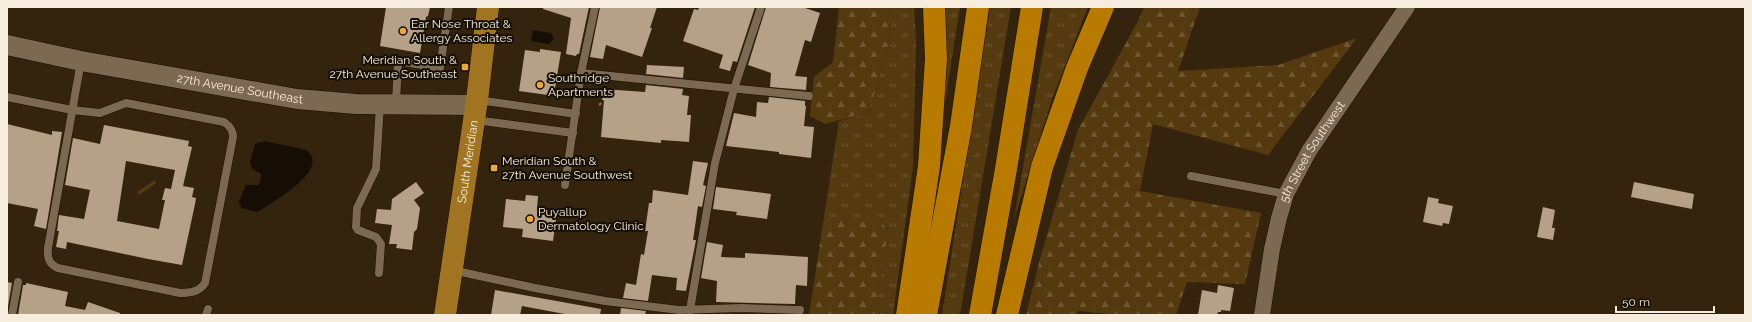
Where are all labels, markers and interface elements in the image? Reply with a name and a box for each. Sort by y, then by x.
place label: Ear Nose Throat & Allergy Associates [411,17,512,45]
marker: Ear Nose Throat & Allergy Associates [398,26,408,36]
place label: Meridian South & 27th Avenue Southeast [329,53,457,81]
marker: Meridian South & 27th Avenue Southeast [460,62,470,72]
street label: 27th Avenue Southeast [176,71,303,106]
place label: Southridge Apartments [548,71,613,99]
marker: Southridge Apartments [535,80,545,90]
street label: 5th Street Southwest [1277,99,1348,204]
street label: South Meridian [455,119,481,204]
place label: Meridian South & 27th Avenue Southwest [502,154,632,182]
marker: Meridian South & 27th Avenue Southwest [489,163,499,173]
place label: Puyallup Dermatology Clinic [538,205,644,233]
marker: Puyallup Dermatology Clinic [525,214,535,224]
scale bar [1616,288,1714,314]
text: 50 m [1622,295,1650,309]

